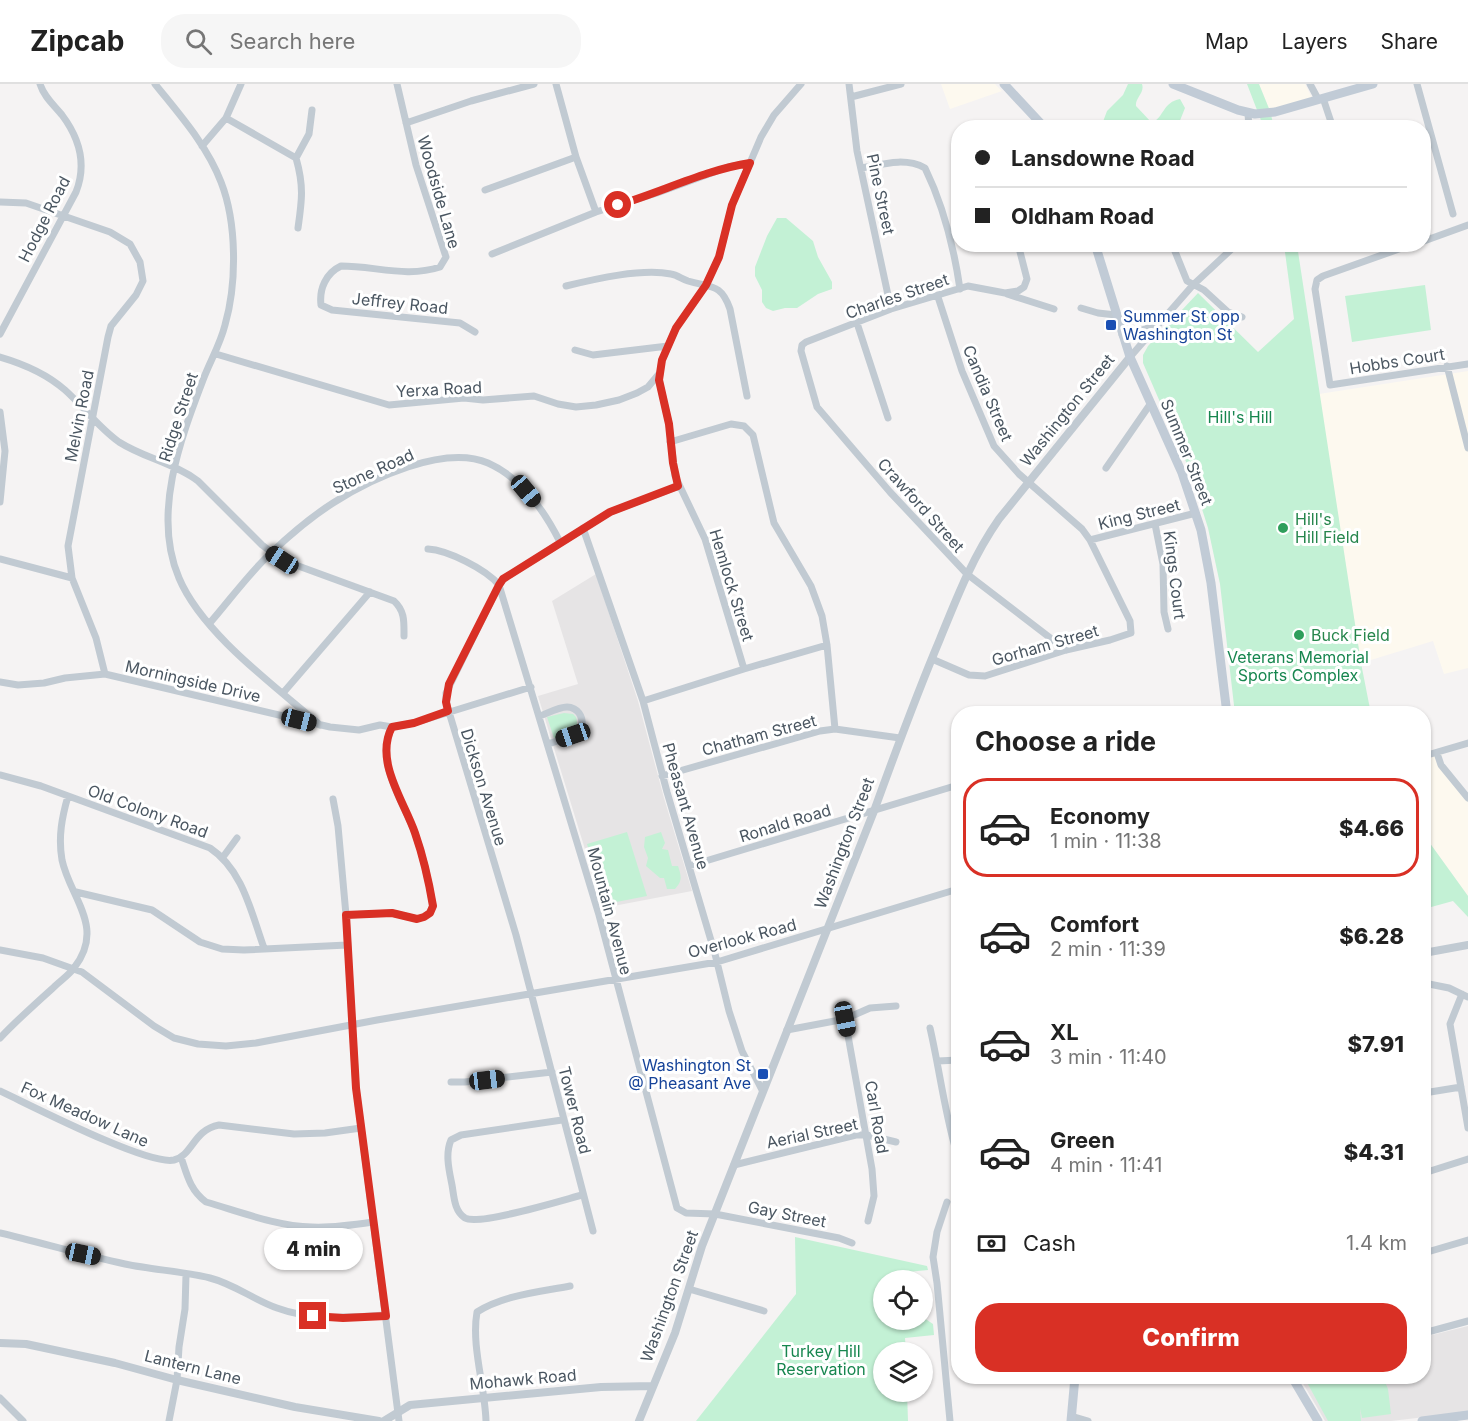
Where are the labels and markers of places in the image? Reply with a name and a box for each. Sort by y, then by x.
place label: Summer St opp Washington St [1123,306,1240,344]
marker: Summer St opp Washington St [1104,318,1118,332]
place label: Hill's Hill Field [1295,509,1359,547]
marker: Hill's Hill Field [1276,521,1290,535]
place label: Buck Field [1311,625,1390,645]
marker: Buck Field [1292,628,1306,642]
place label: Washington St @ Pheasant Ave [628,1055,751,1093]
marker: Washington St @ Pheasant Ave [756,1067,770,1081]

